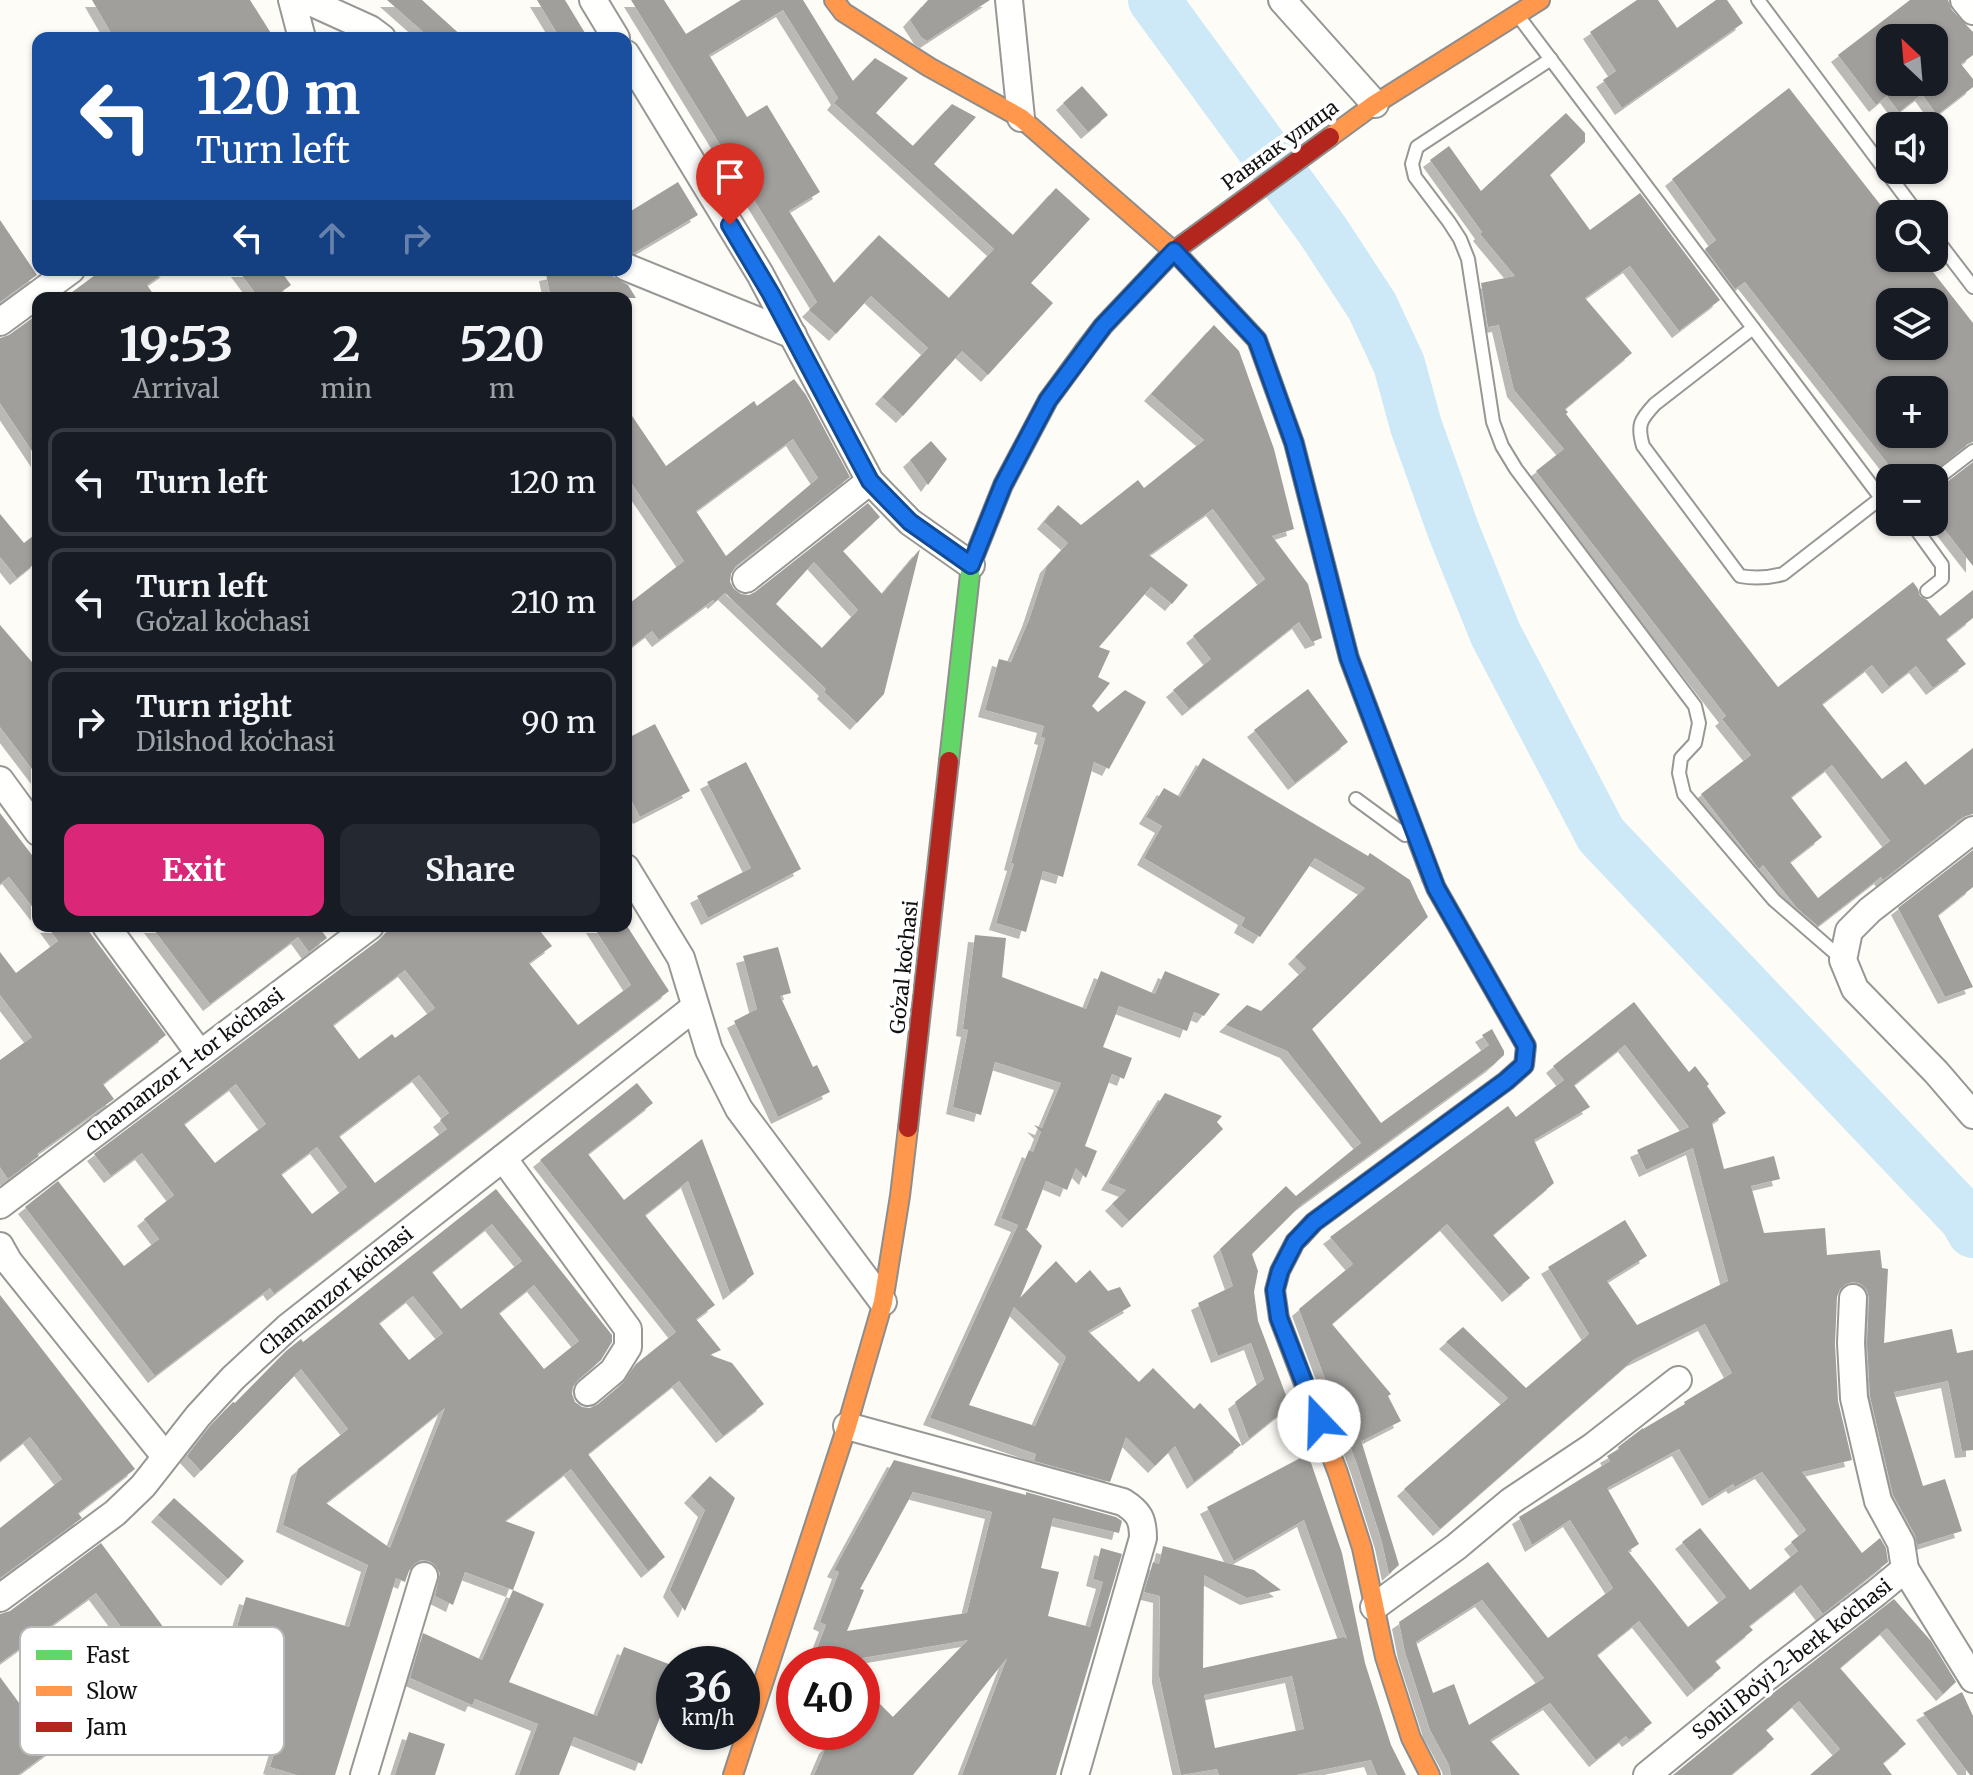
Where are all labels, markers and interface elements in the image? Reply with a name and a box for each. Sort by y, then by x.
north arrow [1876,24,1948,96]
map controls [1876,24,1948,536]
text: 120 m [196,59,360,129]
icon: left [64,64,168,168]
street label: Равнак улица [1217,94,1343,195]
button: sound [1876,112,1948,184]
text: Turn left [196,128,350,173]
pin [696,143,764,225]
icon: arrive [708,155,752,199]
button: search [1876,200,1948,272]
icon: left [226,216,270,260]
icon: ahead [310,216,354,260]
icon: right [394,216,438,260]
button: layers [1876,288,1948,360]
text: 19:53 [119,314,233,374]
text: 2 [332,314,360,374]
text: 520 [459,314,545,374]
text: Arrival [133,372,220,405]
text: min [321,372,372,405]
text: m [489,372,515,405]
button: + [1876,376,1948,448]
icon: left [68,460,112,504]
text: Turn left [136,463,268,501]
text: 120 m [509,463,596,501]
button: − [1876,464,1948,536]
text: Turn left [136,567,268,605]
icon: left [68,580,112,624]
text: 210 m [511,583,596,621]
text: Goʻzal koʻchasi [136,605,311,638]
text: Turn right [136,687,292,725]
icon: right [68,700,112,744]
text: 90 m [522,703,596,741]
text: Dilshod koʻchasi [136,725,335,758]
button: Exit [64,824,324,916]
button: Share [340,824,600,916]
street label: Goʻzal koʻchasi [884,899,923,1035]
street label: Chamanzor 1-tor koʻchasi [81,982,288,1147]
street label: Chamanzor koʻchasi [254,1221,418,1360]
position arrow [1277,1379,1361,1463]
street label: Sohil Boʻyi 2-berk koʻchasi [1687,1573,1897,1744]
legend [20,1627,284,1755]
text: Fast [86,1641,130,1669]
speed limit sign: 40 [776,1646,880,1750]
text: 36 [684,1663,732,1713]
text: Slow [86,1677,137,1705]
text: km/h [682,1705,734,1730]
text: Jam [85,1713,127,1741]

